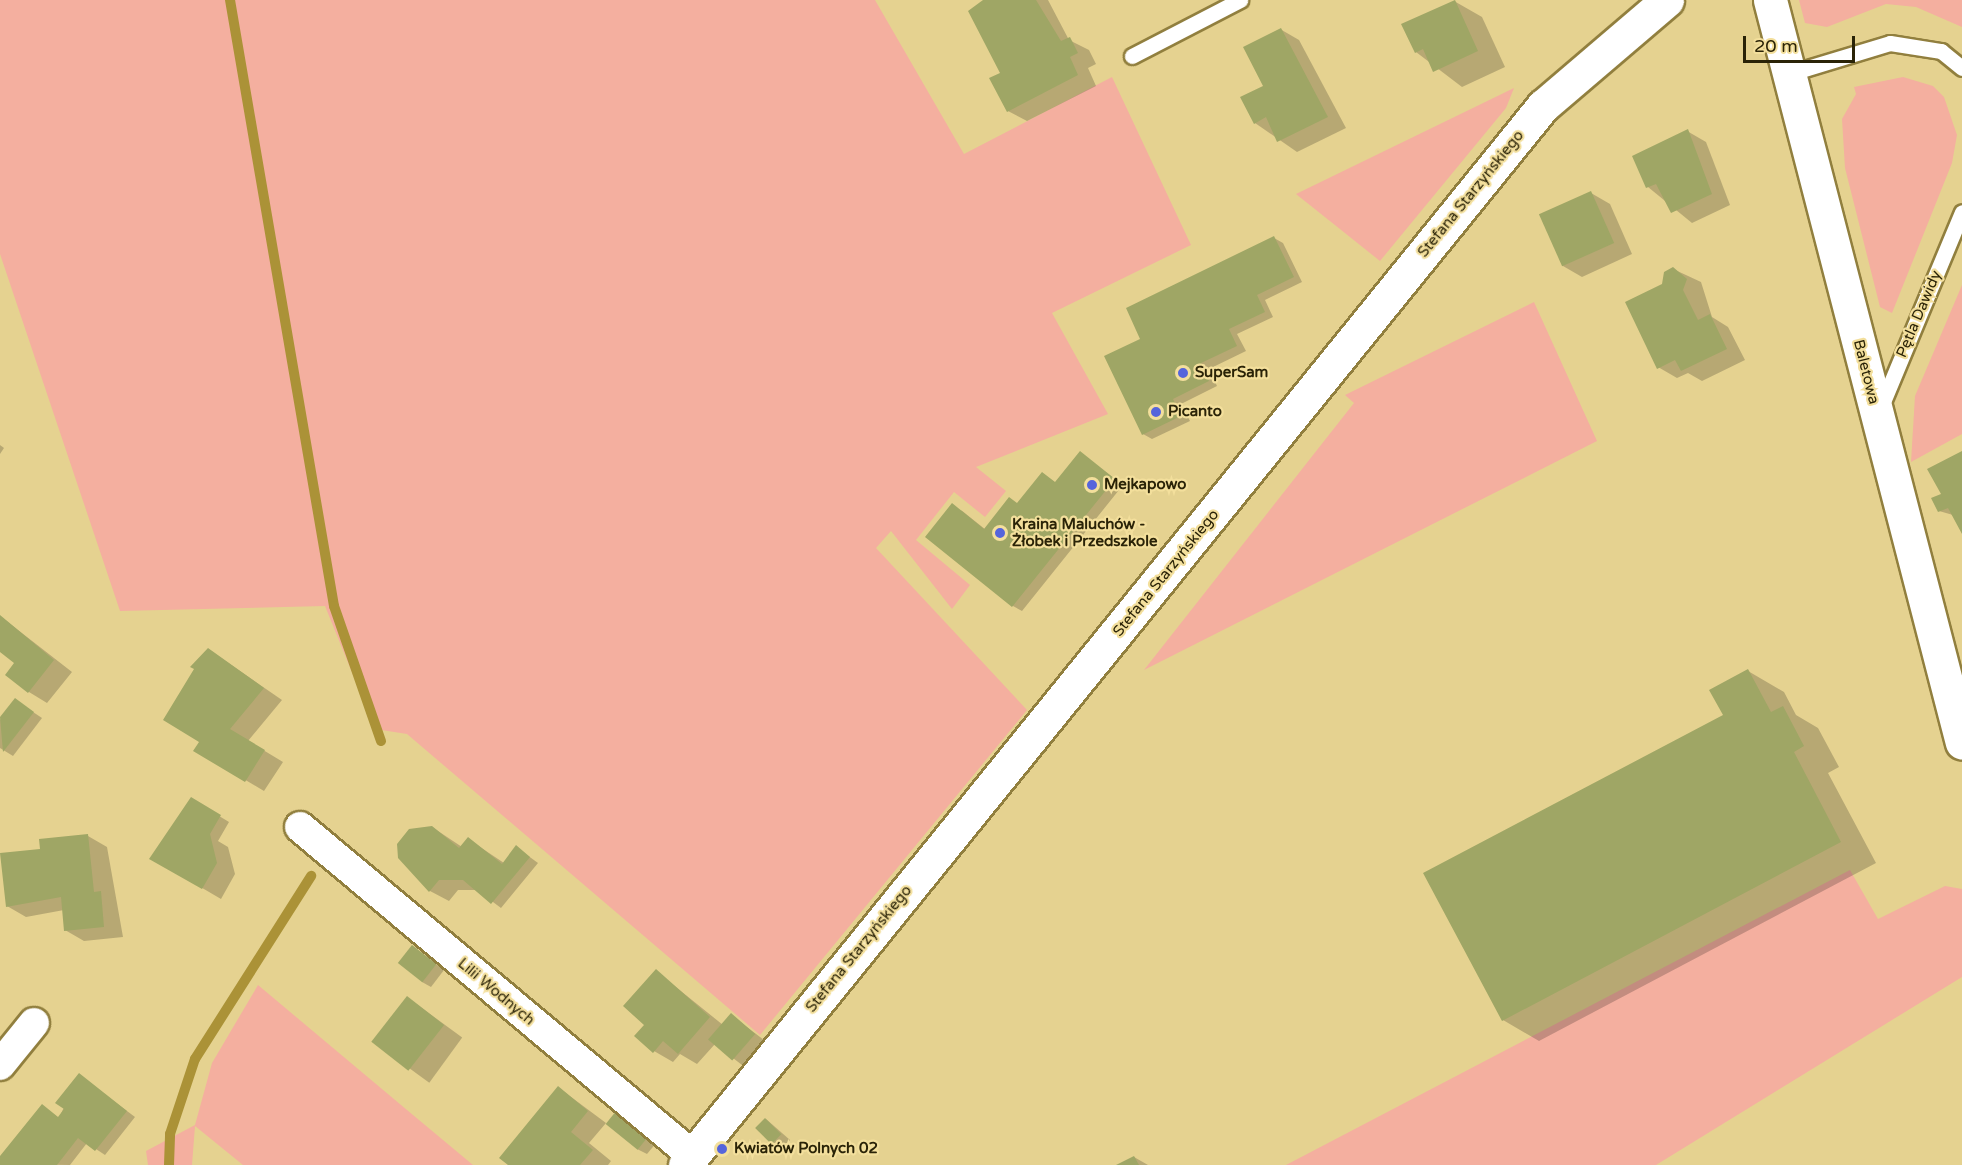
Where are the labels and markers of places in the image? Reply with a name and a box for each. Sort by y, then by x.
place label: SuperSam [1195,364,1268,382]
marker: SuperSam [1176,366,1190,380]
place label: Picanto [1168,403,1222,421]
marker: Picanto [1149,405,1163,419]
place label: Mejkapowo [1104,476,1186,494]
marker: Mejkapowo [1085,478,1099,492]
place label: Kraina Maluchów - Żłobek i Przedszkole [1012,515,1157,550]
marker: Kraina Maluchów - Żłobek i Przedszkole [993,526,1007,540]
place label: Kwiatów Polnych 02 [734,1140,878,1158]
marker: Kwiatów Polnych 02 [715,1142,729,1156]

